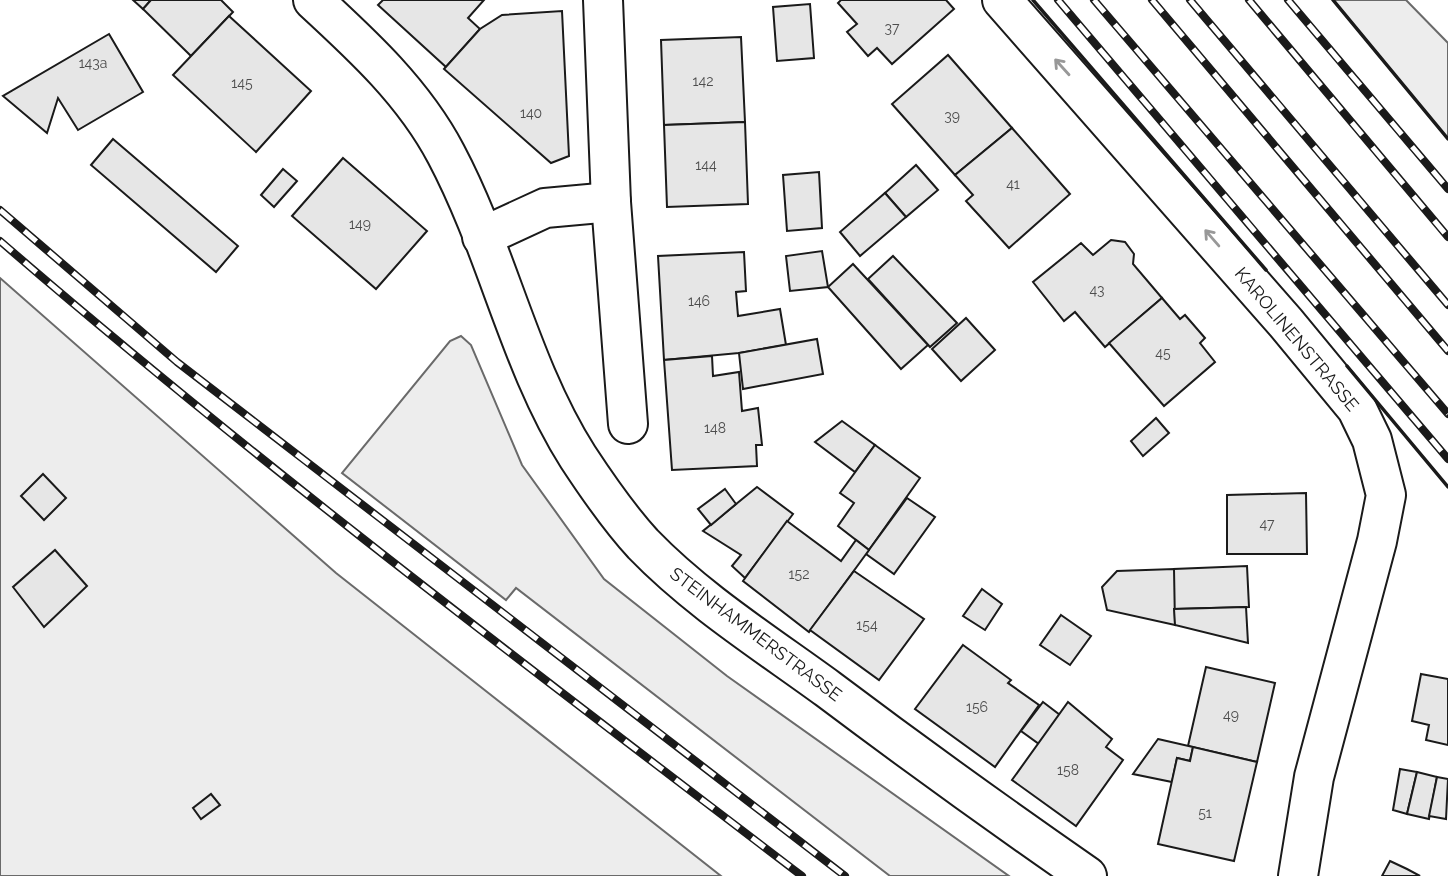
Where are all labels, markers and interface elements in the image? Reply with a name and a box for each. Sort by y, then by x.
house number: 37 [885,20,900,36]
house number: 143a [79,55,107,71]
one-way arrow [1054,58,1070,76]
house number: 142 [693,73,713,89]
house number: 145 [231,75,253,91]
house number: 140 [520,105,542,121]
house number: 39 [944,108,960,124]
house number: 144 [695,157,717,173]
house number: 41 [1006,176,1020,192]
house number: 149 [349,216,371,232]
one-way arrow [1204,229,1220,247]
street label: KAROLINENSTRASSE [1231,263,1363,415]
house number: 43 [1089,282,1105,298]
house number: 146 [688,293,710,309]
house number: 45 [1155,345,1171,361]
house number: 148 [704,420,726,436]
house number: 47 [1259,516,1275,532]
street label: STEINHAMMERSTRASSE [666,563,846,705]
house number: 152 [789,566,809,582]
house number: 154 [856,617,878,633]
house number: 156 [966,699,988,715]
house number: 49 [1223,707,1239,723]
house number: 158 [1057,762,1079,778]
house number: 51 [1198,805,1212,821]

